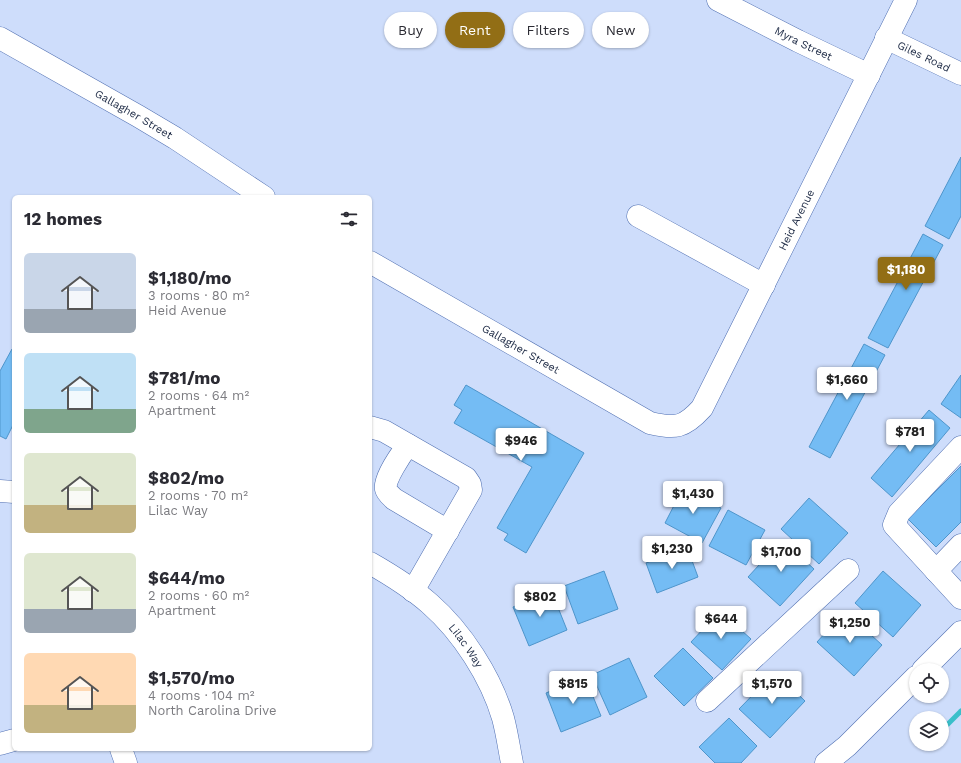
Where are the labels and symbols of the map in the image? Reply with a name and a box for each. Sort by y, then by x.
street label: Myra Street [773,24,835,64]
street label: Giles Road [895,38,952,75]
street label: Gallagher Street [93,87,175,142]
street label: Heid Avenue [776,187,817,253]
pin: $1,180 [873,257,939,291]
street label: Gallagher Street [479,322,562,377]
pin: $1,660 [814,367,880,401]
pin: $781 [886,419,934,453]
pin: $946 [497,428,545,462]
pin: $1,430 [660,481,726,515]
pin: $1,230 [639,536,705,570]
pin: $1,700 [748,539,814,573]
pin: $802 [516,584,564,618]
pin: $644 [697,606,745,640]
pin: $1,250 [817,610,883,644]
street label: Lilac Way [446,621,486,670]
pin: $815 [549,671,597,705]
pin: $1,570 [739,671,805,705]

